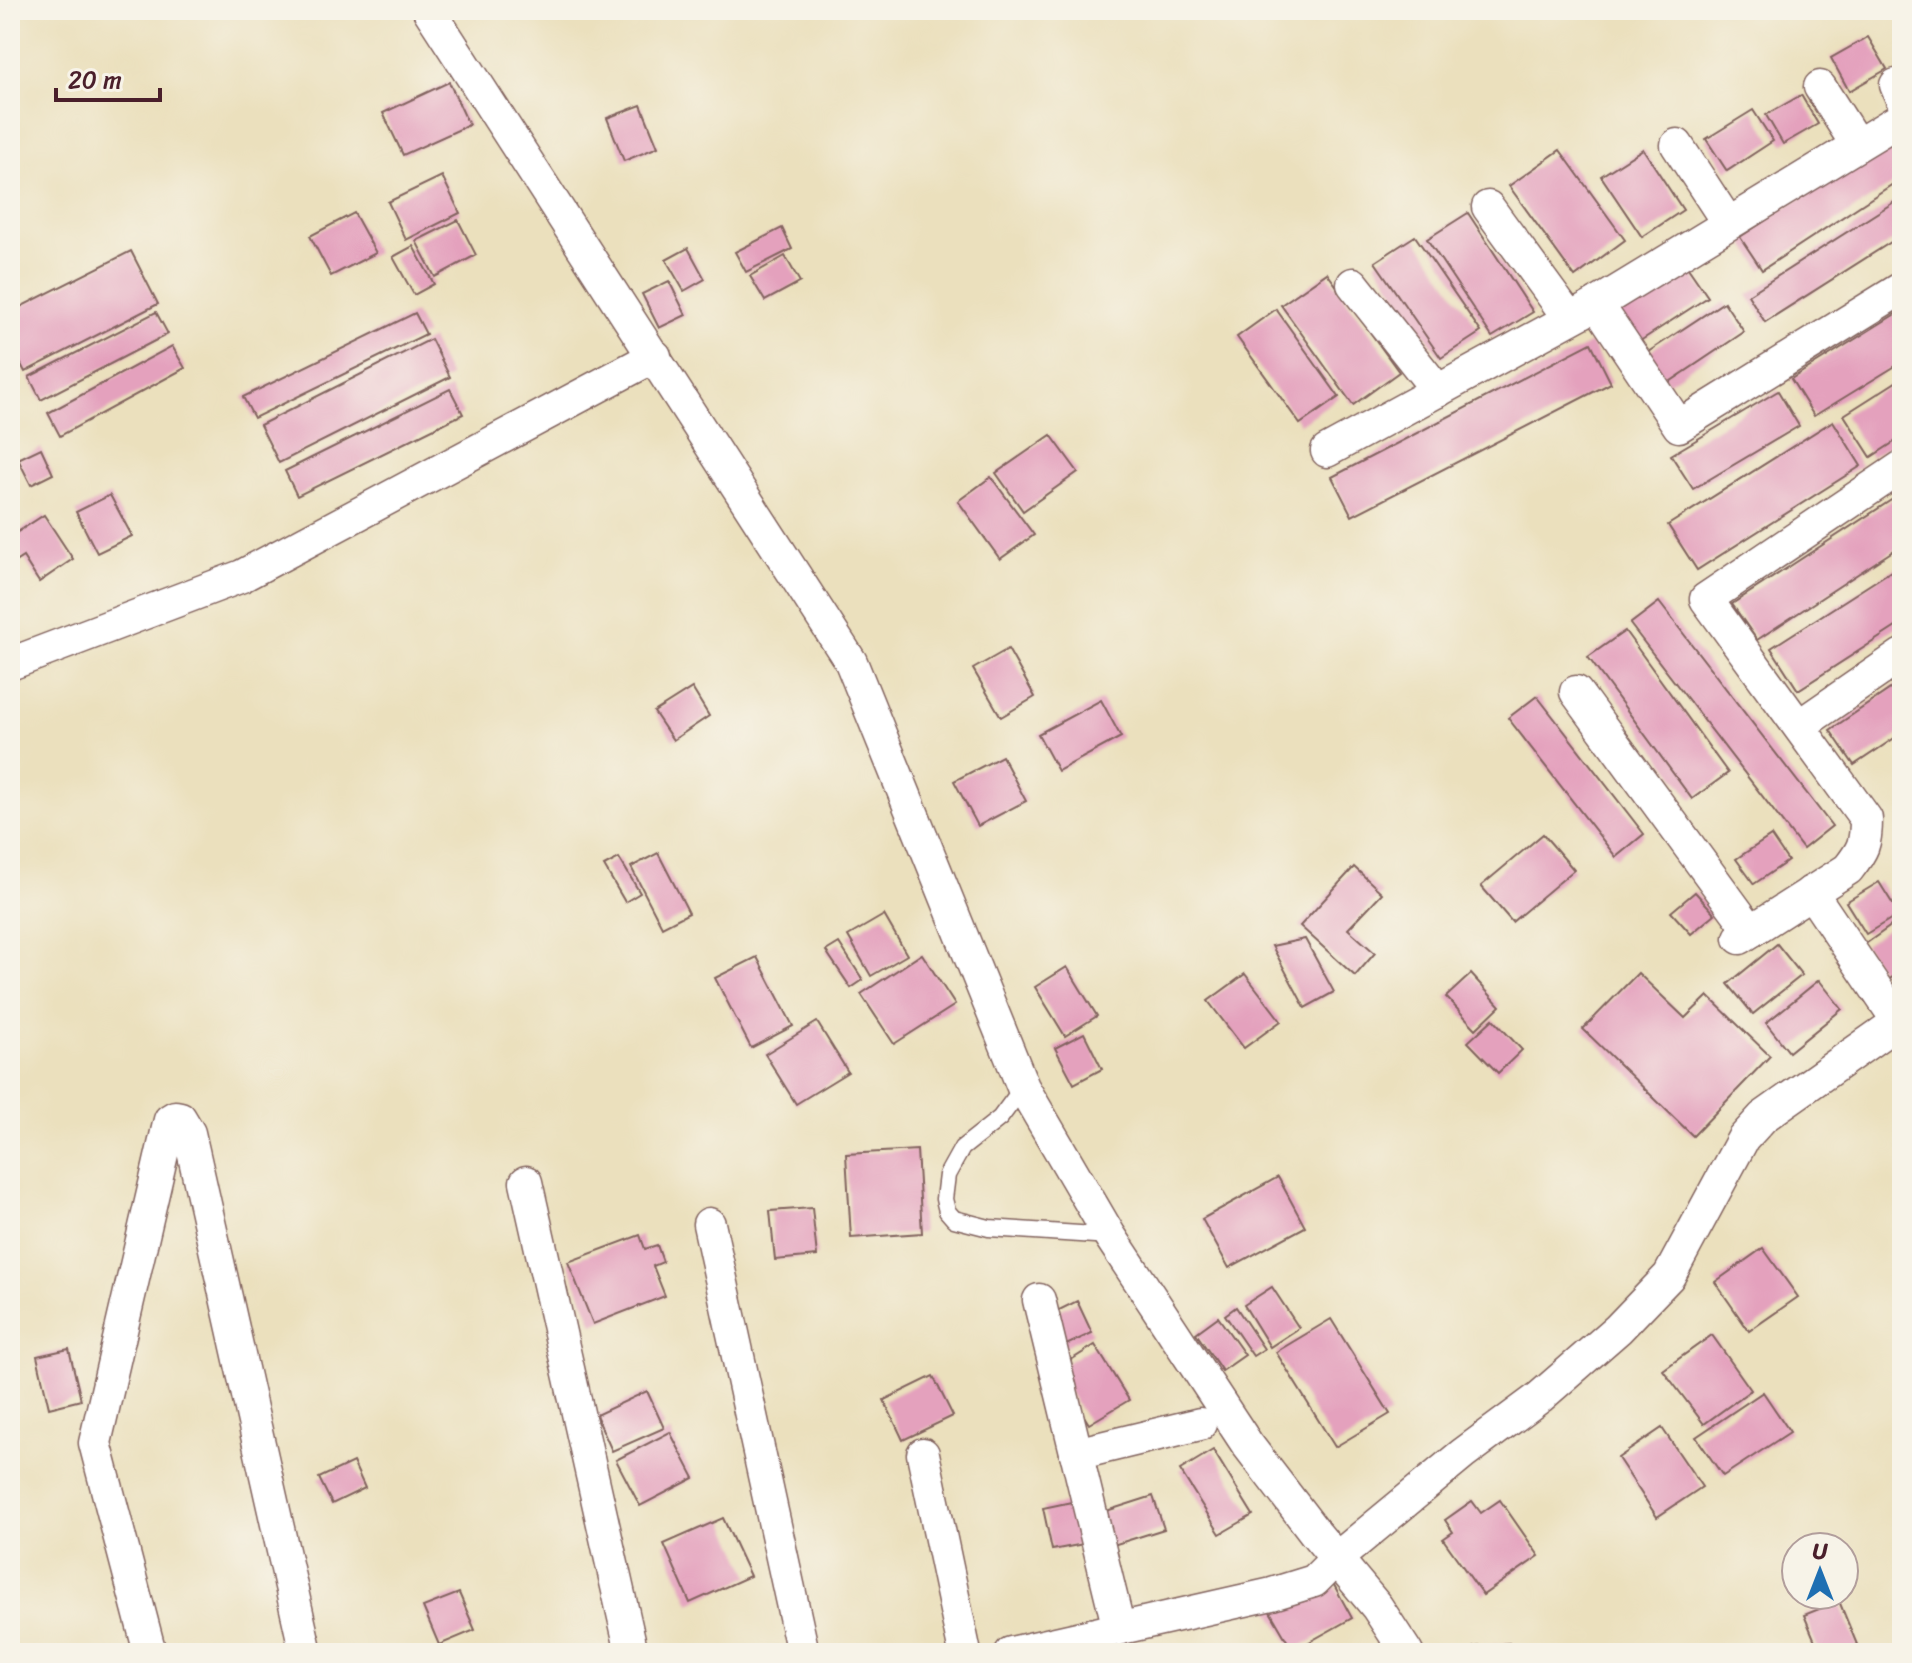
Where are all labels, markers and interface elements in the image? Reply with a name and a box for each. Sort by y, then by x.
scale bar [56,52,160,102]
text: 20 m [68,59,122,101]
north arrow [1780,1531,1860,1611]
text: U [1813,1532,1829,1571]

